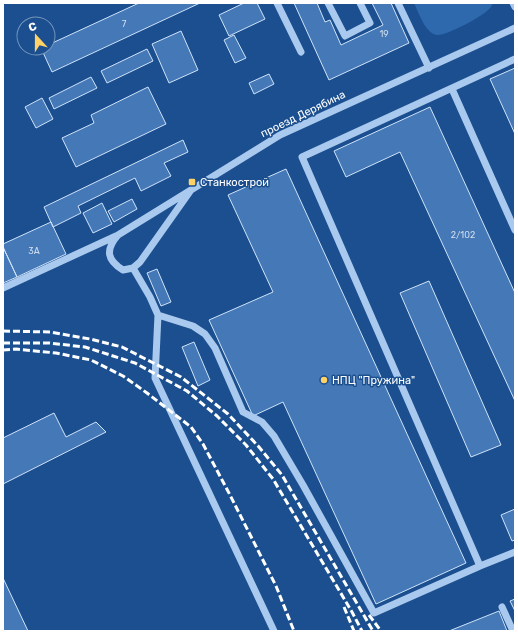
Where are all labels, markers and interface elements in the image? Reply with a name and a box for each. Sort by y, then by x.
north arrow [16,16,56,56]
house number: 7 [122,19,127,29]
text: С [27,20,39,35]
house number: 19 [379,29,389,39]
street label: проезд Дерябина [258,88,348,140]
place label: Станкострой [200,176,269,189]
marker: Станкострой [187,177,197,187]
house number: 2/102 [451,230,475,240]
house number: 3А [28,246,40,256]
place label: НПЦ "Пружина" [332,374,415,387]
marker: НПЦ "Пружина" [319,375,329,385]

